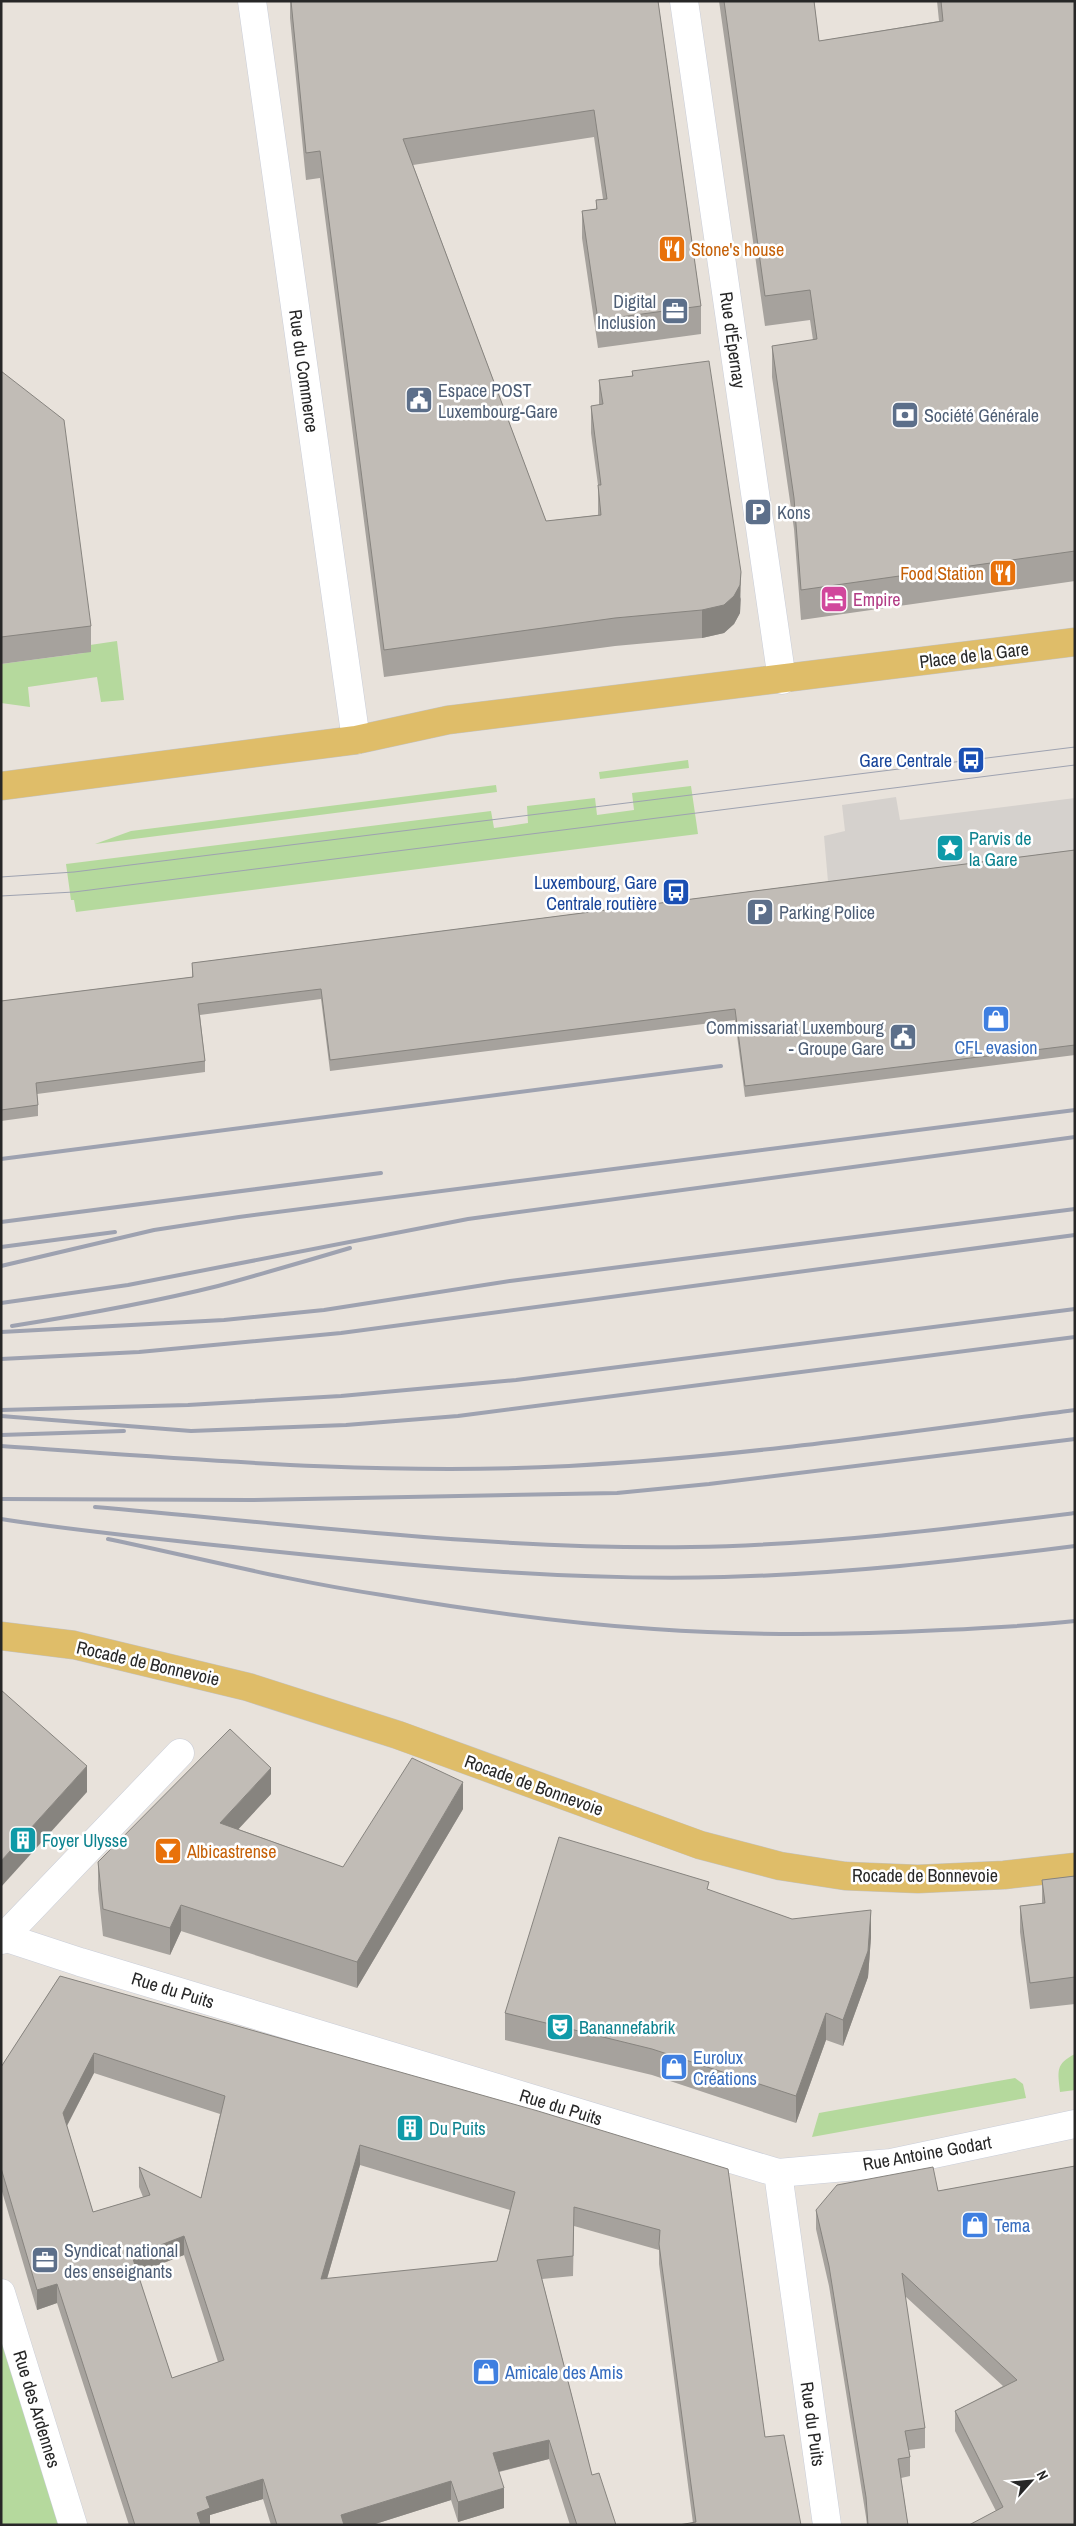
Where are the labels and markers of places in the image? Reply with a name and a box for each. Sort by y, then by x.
restaurant icon: Stone's house [657,234,687,264]
place label: Stone's house [691,237,784,262]
place label: Digital Inclusion [597,289,656,335]
office icon: Digital Inclusion [660,296,690,326]
place label: Espace POST Luxembourg-Gare [438,378,558,424]
public building icon: Espace POST Luxembourg-Gare [404,385,434,415]
bank icon: Société Générale [890,400,920,430]
place label: Société Générale [924,403,1039,428]
parking icon: Kons [743,497,773,527]
place label: Kons [777,500,811,525]
restaurant icon: Food Station [988,558,1018,588]
place label: Food Station [900,561,984,586]
hotel icon: Empire [819,584,849,614]
place label: Empire [853,587,901,612]
bus stop icon: Gare Centrale [956,745,986,775]
place label: Gare Centrale [859,748,952,773]
place label: Parvis de la Gare [969,826,1031,872]
place icon: Parvis de la Gare [935,833,965,863]
place label: Luxembourg, Gare Centrale routière [534,870,657,916]
bus stop icon: Luxembourg, Gare Centrale routière [661,877,691,907]
parking icon: Parking Police [745,897,775,927]
place label: Parking Police [779,900,875,925]
shop icon: CFL evasion [981,1004,1011,1034]
place label: Commissariat Luxembourg - Groupe Gare [706,1015,885,1061]
public building icon: Commissariat Luxembourg - Groupe Gare [888,1022,918,1052]
place label: CFL evasion [954,1035,1038,1060]
building icon: Foyer Ulysse [8,1825,38,1855]
place label: Foyer Ulysse [42,1828,127,1853]
bar icon: Albicastrense [153,1836,183,1866]
place label: Albicastrense [186,1839,276,1864]
theatre icon: Banannefabrik [545,2012,575,2042]
place label: Banannefabrik [579,2015,676,2040]
place label: Eurolux Créations [693,2045,757,2091]
shop icon: Eurolux Créations [659,2052,689,2082]
building icon: Du Puits [395,2113,425,2143]
place label: Du Puits [429,2116,486,2141]
shop icon: Tema [960,2210,990,2240]
place label: Tema [994,2213,1030,2238]
place label: Syndicat national des enseignants [64,2238,178,2284]
office icon: Syndicat national des enseignants [30,2245,60,2275]
shop icon: Amicale des Amis [471,2357,501,2387]
place label: Amicale des Amis [504,2360,623,2385]

